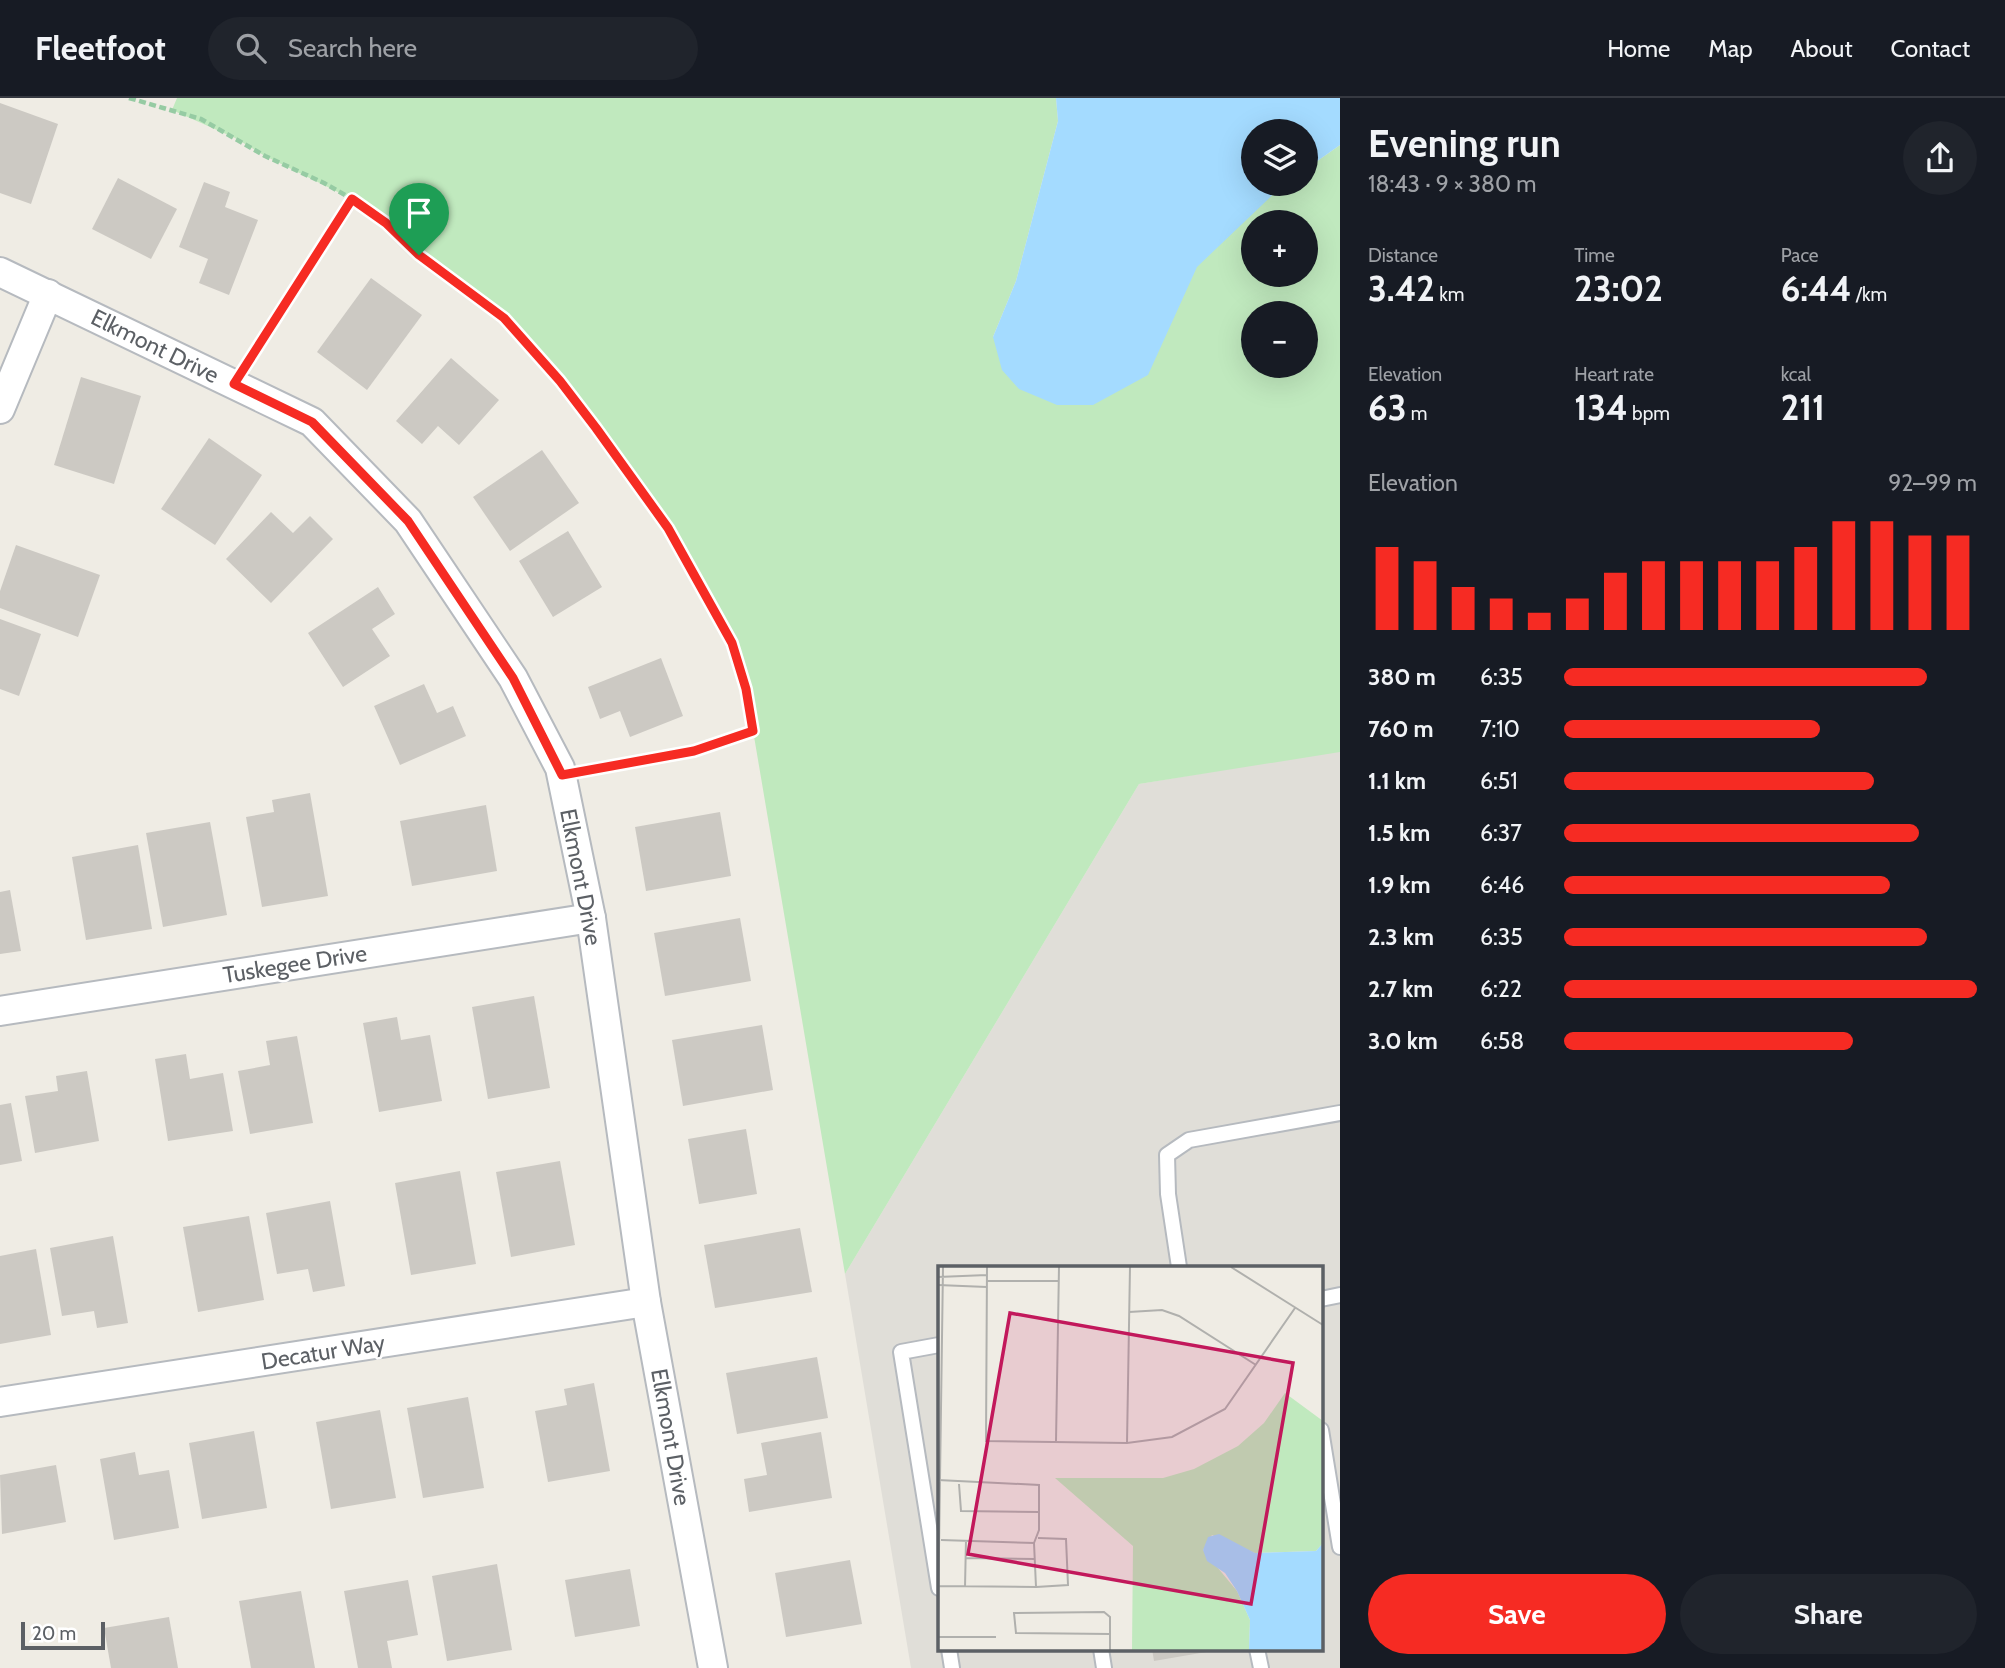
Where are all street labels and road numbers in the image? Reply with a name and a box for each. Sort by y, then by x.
street label: Elkmont Drive [87,303,224,389]
street label: Elkmont Drive [554,806,608,948]
street label: Tuskegee Drive [221,939,369,989]
street label: Decatur Way [259,1328,387,1376]
street label: Elkmont Drive [645,1366,697,1508]

